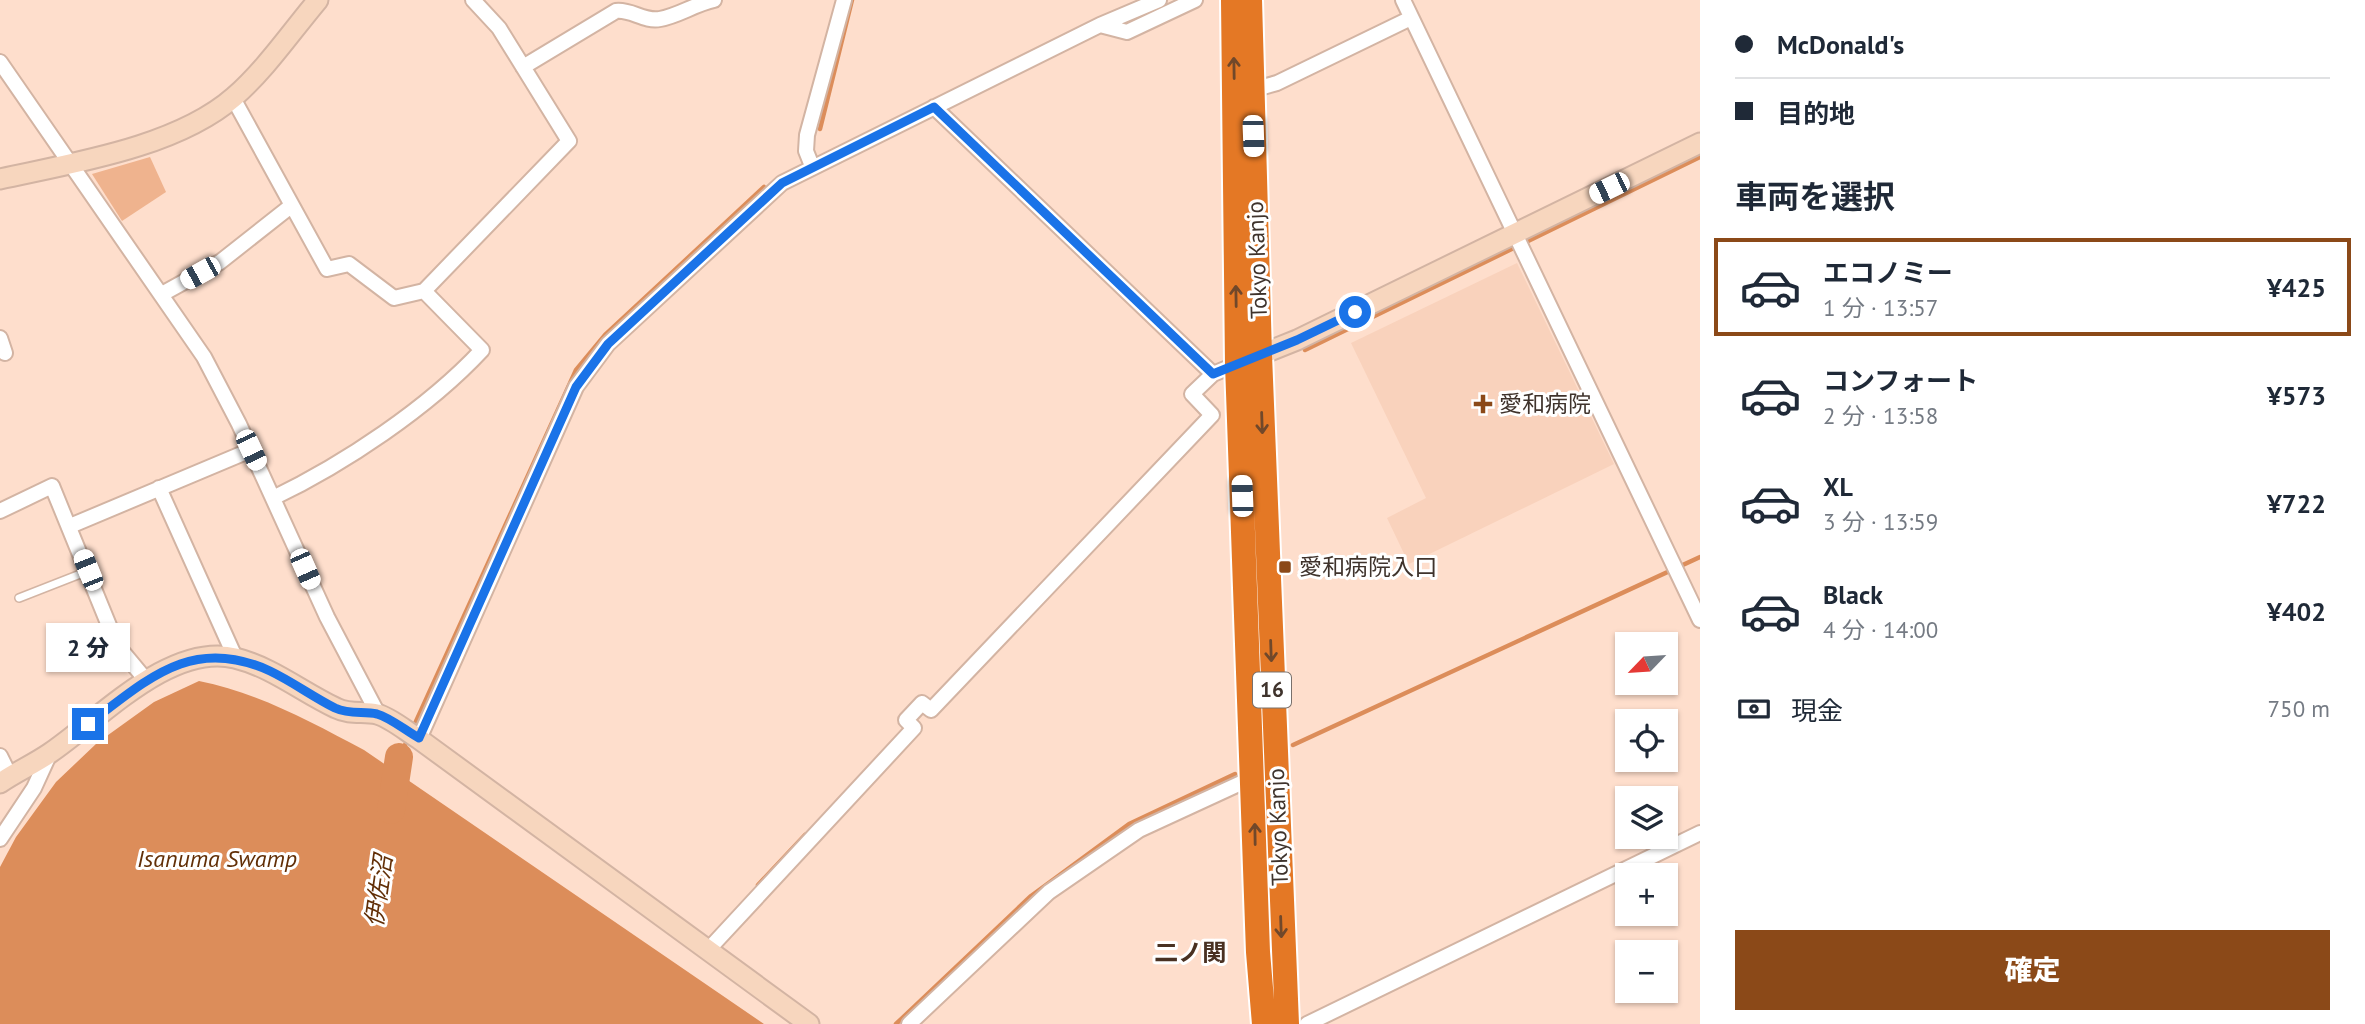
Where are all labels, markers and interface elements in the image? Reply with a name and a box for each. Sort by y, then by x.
text: McDonald's [1777,28,1904,61]
one-way arrow [1227,57,1241,80]
text: 目的地 [1777,97,1855,130]
car [1242,115,1265,157]
car [1586,169,1633,207]
text: 車両を選択 [1735,175,1895,217]
street label: Tokyo Kanjo [1240,201,1273,319]
car [177,254,224,292]
icon: car [1739,256,1802,319]
text: エコノミー [1823,256,1953,289]
text: ¥425 [2267,271,2326,304]
one-way arrow [1229,285,1243,308]
text: 1 分 · 13:57 [1823,293,1938,322]
route start [1339,296,1371,328]
icon: car [1739,364,1802,427]
text: コンフォート [1823,364,1978,397]
text: ¥573 [2267,379,2326,412]
place label: 愛和病院 [1499,389,1591,418]
marker: 愛和病院 [1473,394,1493,414]
text: 2 分 · 13:58 [1823,401,1938,430]
one-way arrow [1256,412,1269,435]
car [233,427,270,473]
text: XL [1823,470,1853,503]
icon: car [1739,472,1802,535]
car [1231,475,1254,517]
text: ¥722 [2267,487,2326,520]
text: 3 分 · 13:59 [1823,507,1938,536]
car [287,546,324,592]
car [71,547,106,593]
place label: 愛和病院入口 [1299,552,1437,581]
marker: 愛和病院入口 [1277,559,1293,575]
text: Black [1823,578,1883,611]
icon: car [1739,580,1802,643]
text: ¥402 [2267,595,2326,628]
text: 4 分 · 14:00 [1823,615,1938,644]
callout: 2 分 [46,622,130,672]
north arrow [1615,632,1678,695]
map controls [1615,632,1678,1003]
text: 2 分 [67,633,109,662]
one-way arrow [1264,639,1277,662]
road number: 16 [1253,672,1291,708]
icon: cash [1735,690,1773,728]
text: 現金 [1791,694,1843,727]
text: 750 m [2268,694,2330,723]
route end [72,708,104,740]
button: locate [1615,709,1678,772]
street label: Tokyo Kanjo [1261,768,1294,886]
button: layers [1615,786,1678,849]
one-way arrow [1248,822,1262,845]
water label: Isanuma Swamp [137,843,297,874]
water label: 伊佐沼 [358,850,399,929]
button: + [1615,863,1678,926]
one-way arrow [1275,915,1288,938]
button: 確定 [1735,930,2330,1010]
district label: 二ノ関 [1154,937,1226,968]
button: − [1615,940,1678,1003]

